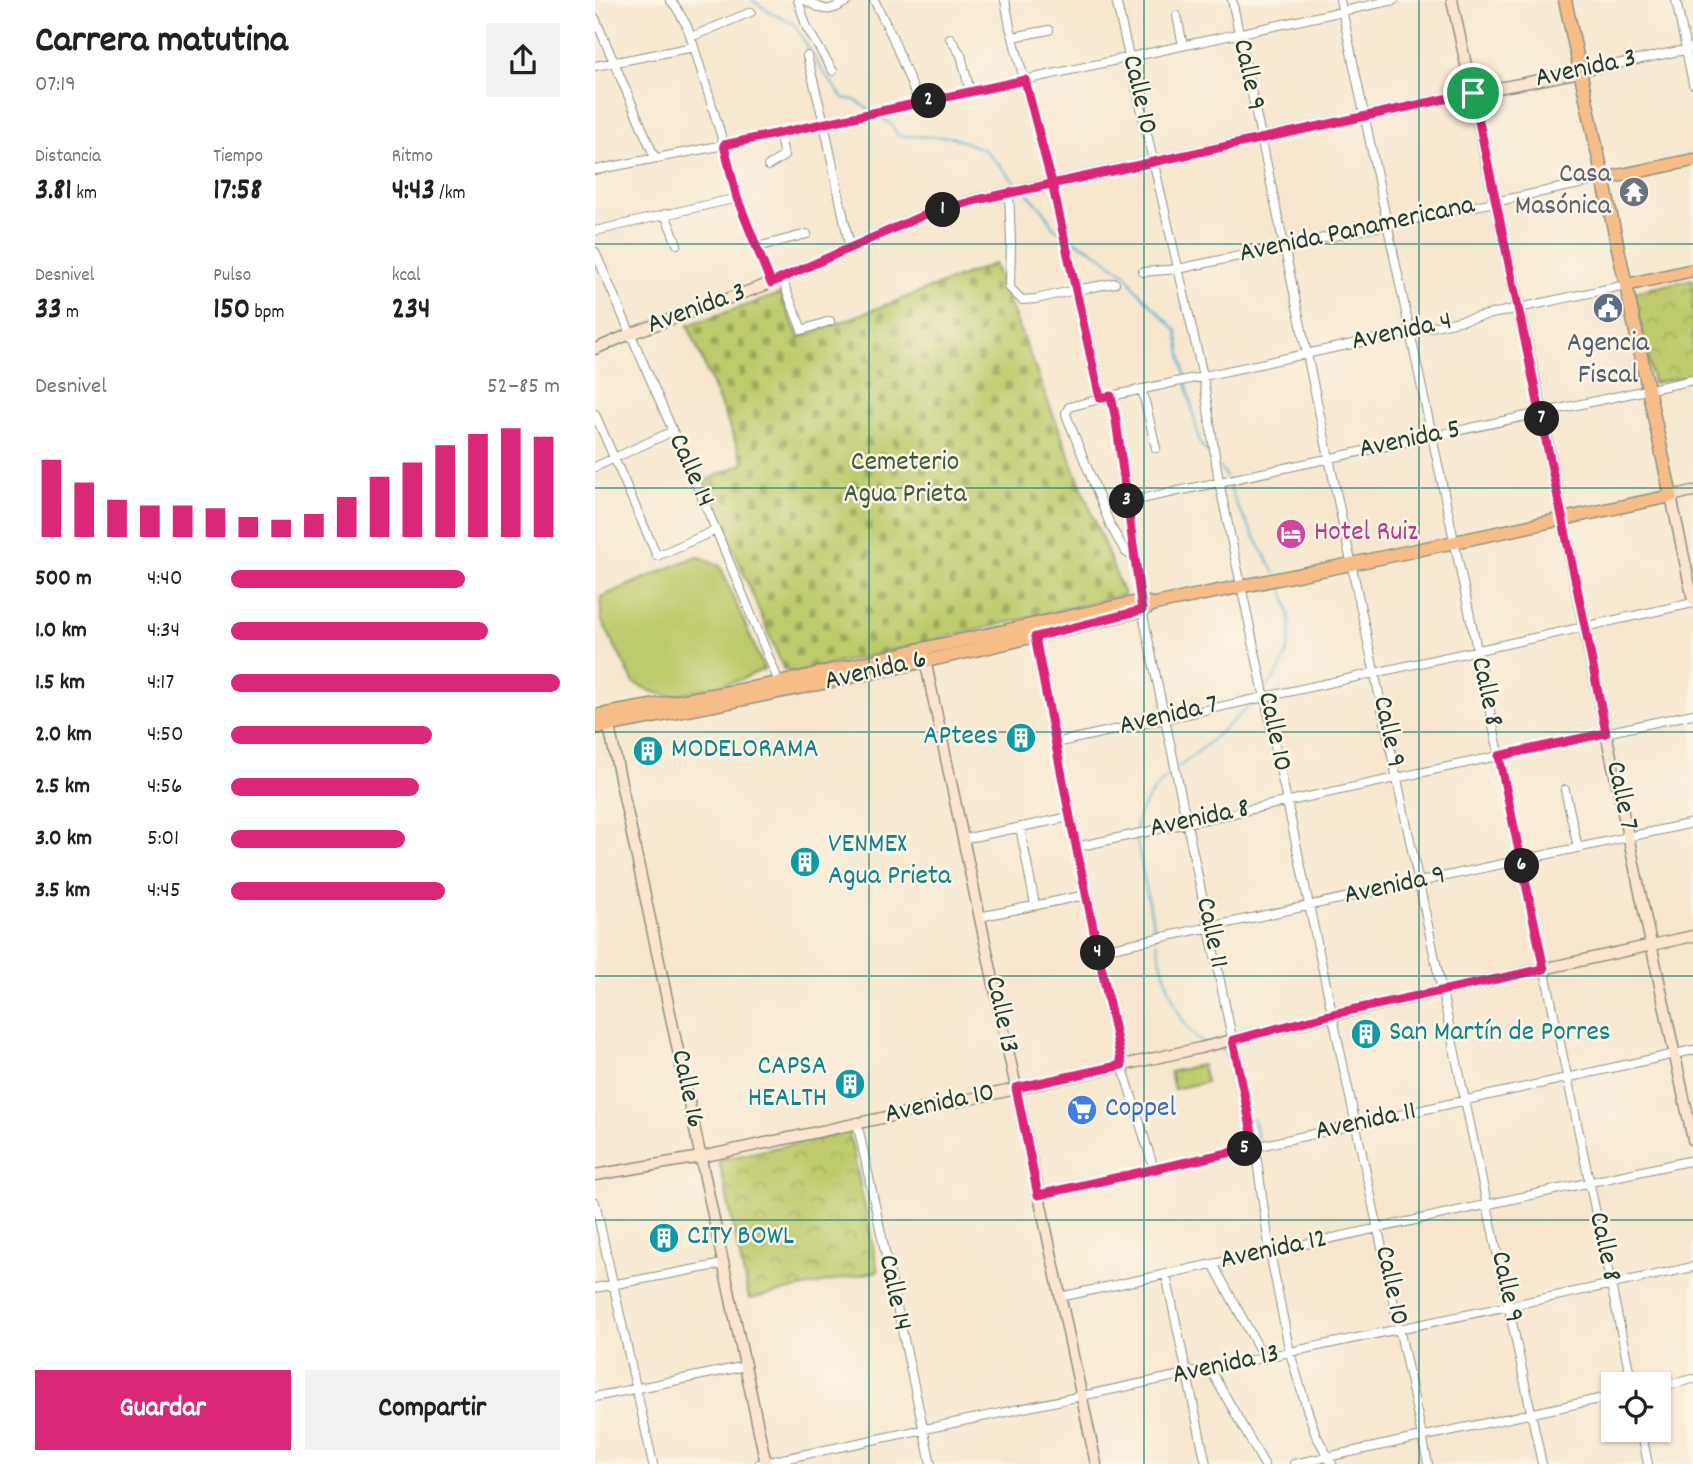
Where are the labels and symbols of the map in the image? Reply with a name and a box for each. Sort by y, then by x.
street label: Calle 9 [1220,36,1274,114]
street label: Avenida 3 [1532,40,1640,100]
street label: Calle 10 [1109,51,1167,139]
pin [1443,63,1503,123]
pin: 2 [911,84,947,119]
place label: Casa Masónica [1515,156,1612,228]
temple icon: Casa Masónica [1617,175,1651,209]
street label: Avenida Panamericana [1236,186,1479,275]
pin: 1 [925,192,961,228]
street label: Avenida 3 [642,274,752,346]
public building icon: Agencia Fiscal [1591,291,1625,325]
street label: Avenida 4 [1348,303,1456,363]
place label: Agencia Fiscal [1567,325,1650,397]
pin: 7 [1525,402,1559,436]
street label: Avenida 5 [1355,411,1465,471]
street label: Calle 14 [656,428,724,514]
park label: Cemeterio Agua Prieta [843,444,967,516]
pin: 3 [1109,484,1145,518]
place label: Hotel Ruiz [1314,514,1418,554]
hotel icon: Hotel Ruiz [1274,517,1308,551]
street label: Avenida 6 [821,641,931,703]
street label: Calle 8 [1458,653,1512,731]
street label: Avenida 7 [1115,686,1223,748]
street label: Calle 10 [1245,689,1301,775]
street label: Calle 9 [1360,693,1414,771]
place label: APtees [923,718,998,758]
building icon: APtees [1004,721,1038,755]
place label: MODELORAMA [671,731,819,771]
building icon: MODELORAMA [631,734,665,768]
street label: Calle 7 [1593,758,1647,834]
street label: Avenida 8 [1146,790,1254,850]
place label: VENMEX Agua Prieta [828,826,952,898]
building icon: VENMEX Agua Prieta [788,845,822,879]
pin: 6 [1504,848,1539,884]
street label: Avenida 9 [1341,857,1449,917]
street label: Calle 11 [1183,894,1237,972]
pin: 4 [1081,936,1115,970]
street label: Calle 13 [972,973,1028,1057]
place label: San Martín de Porres [1389,1014,1611,1054]
building icon: San Martín de Porres [1349,1017,1383,1051]
street label: Calle 16 [658,1046,714,1132]
place label: CAPSA HEALTH [748,1048,827,1120]
building icon: CAPSA HEALTH [833,1067,867,1101]
street label: Avenida 10 [881,1074,999,1136]
place label: Coppel [1105,1090,1176,1130]
supermarket icon: Coppel [1065,1093,1099,1127]
street label: Avenida 11 [1312,1093,1420,1153]
pin: 5 [1227,1132,1263,1166]
street label: Calle 8 [1576,1208,1630,1286]
place label: CITY BOWL [687,1218,794,1258]
street label: Avenida 12 [1217,1220,1331,1282]
building icon: CITY BOWL [647,1221,681,1255]
street label: Calle 10 [1362,1243,1418,1329]
street label: Calle 9 [1478,1248,1532,1326]
street label: Calle 14 [865,1251,921,1335]
street label: Avenida 13 [1169,1335,1283,1397]

